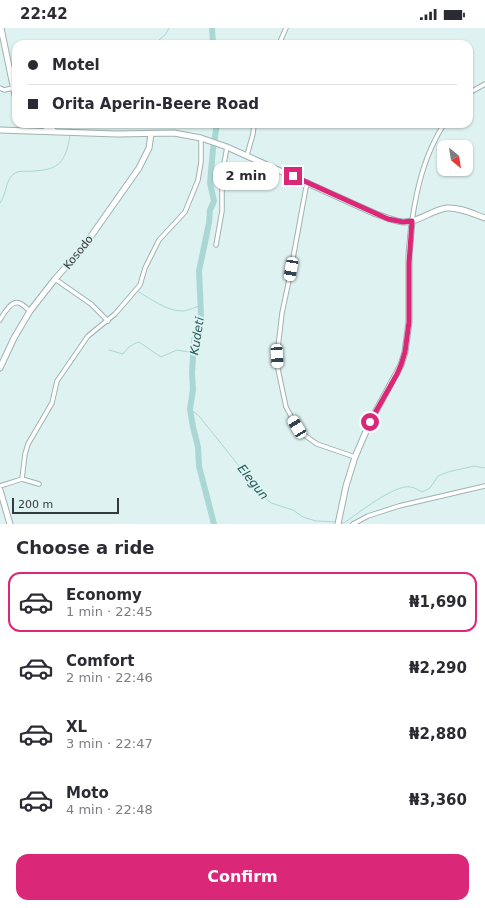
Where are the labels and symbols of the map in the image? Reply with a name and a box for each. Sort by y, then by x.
north arrow [437,140,473,176]
callout: 2 min [213,162,279,190]
route end [284,167,302,185]
street label: Kosodo [61,233,96,272]
car [283,256,299,282]
water label: Kudeti [187,315,207,356]
car [270,344,284,368]
route start [361,413,379,431]
car [286,414,308,440]
water label: Elegun [235,462,271,502]
scale bar [12,496,119,515]

